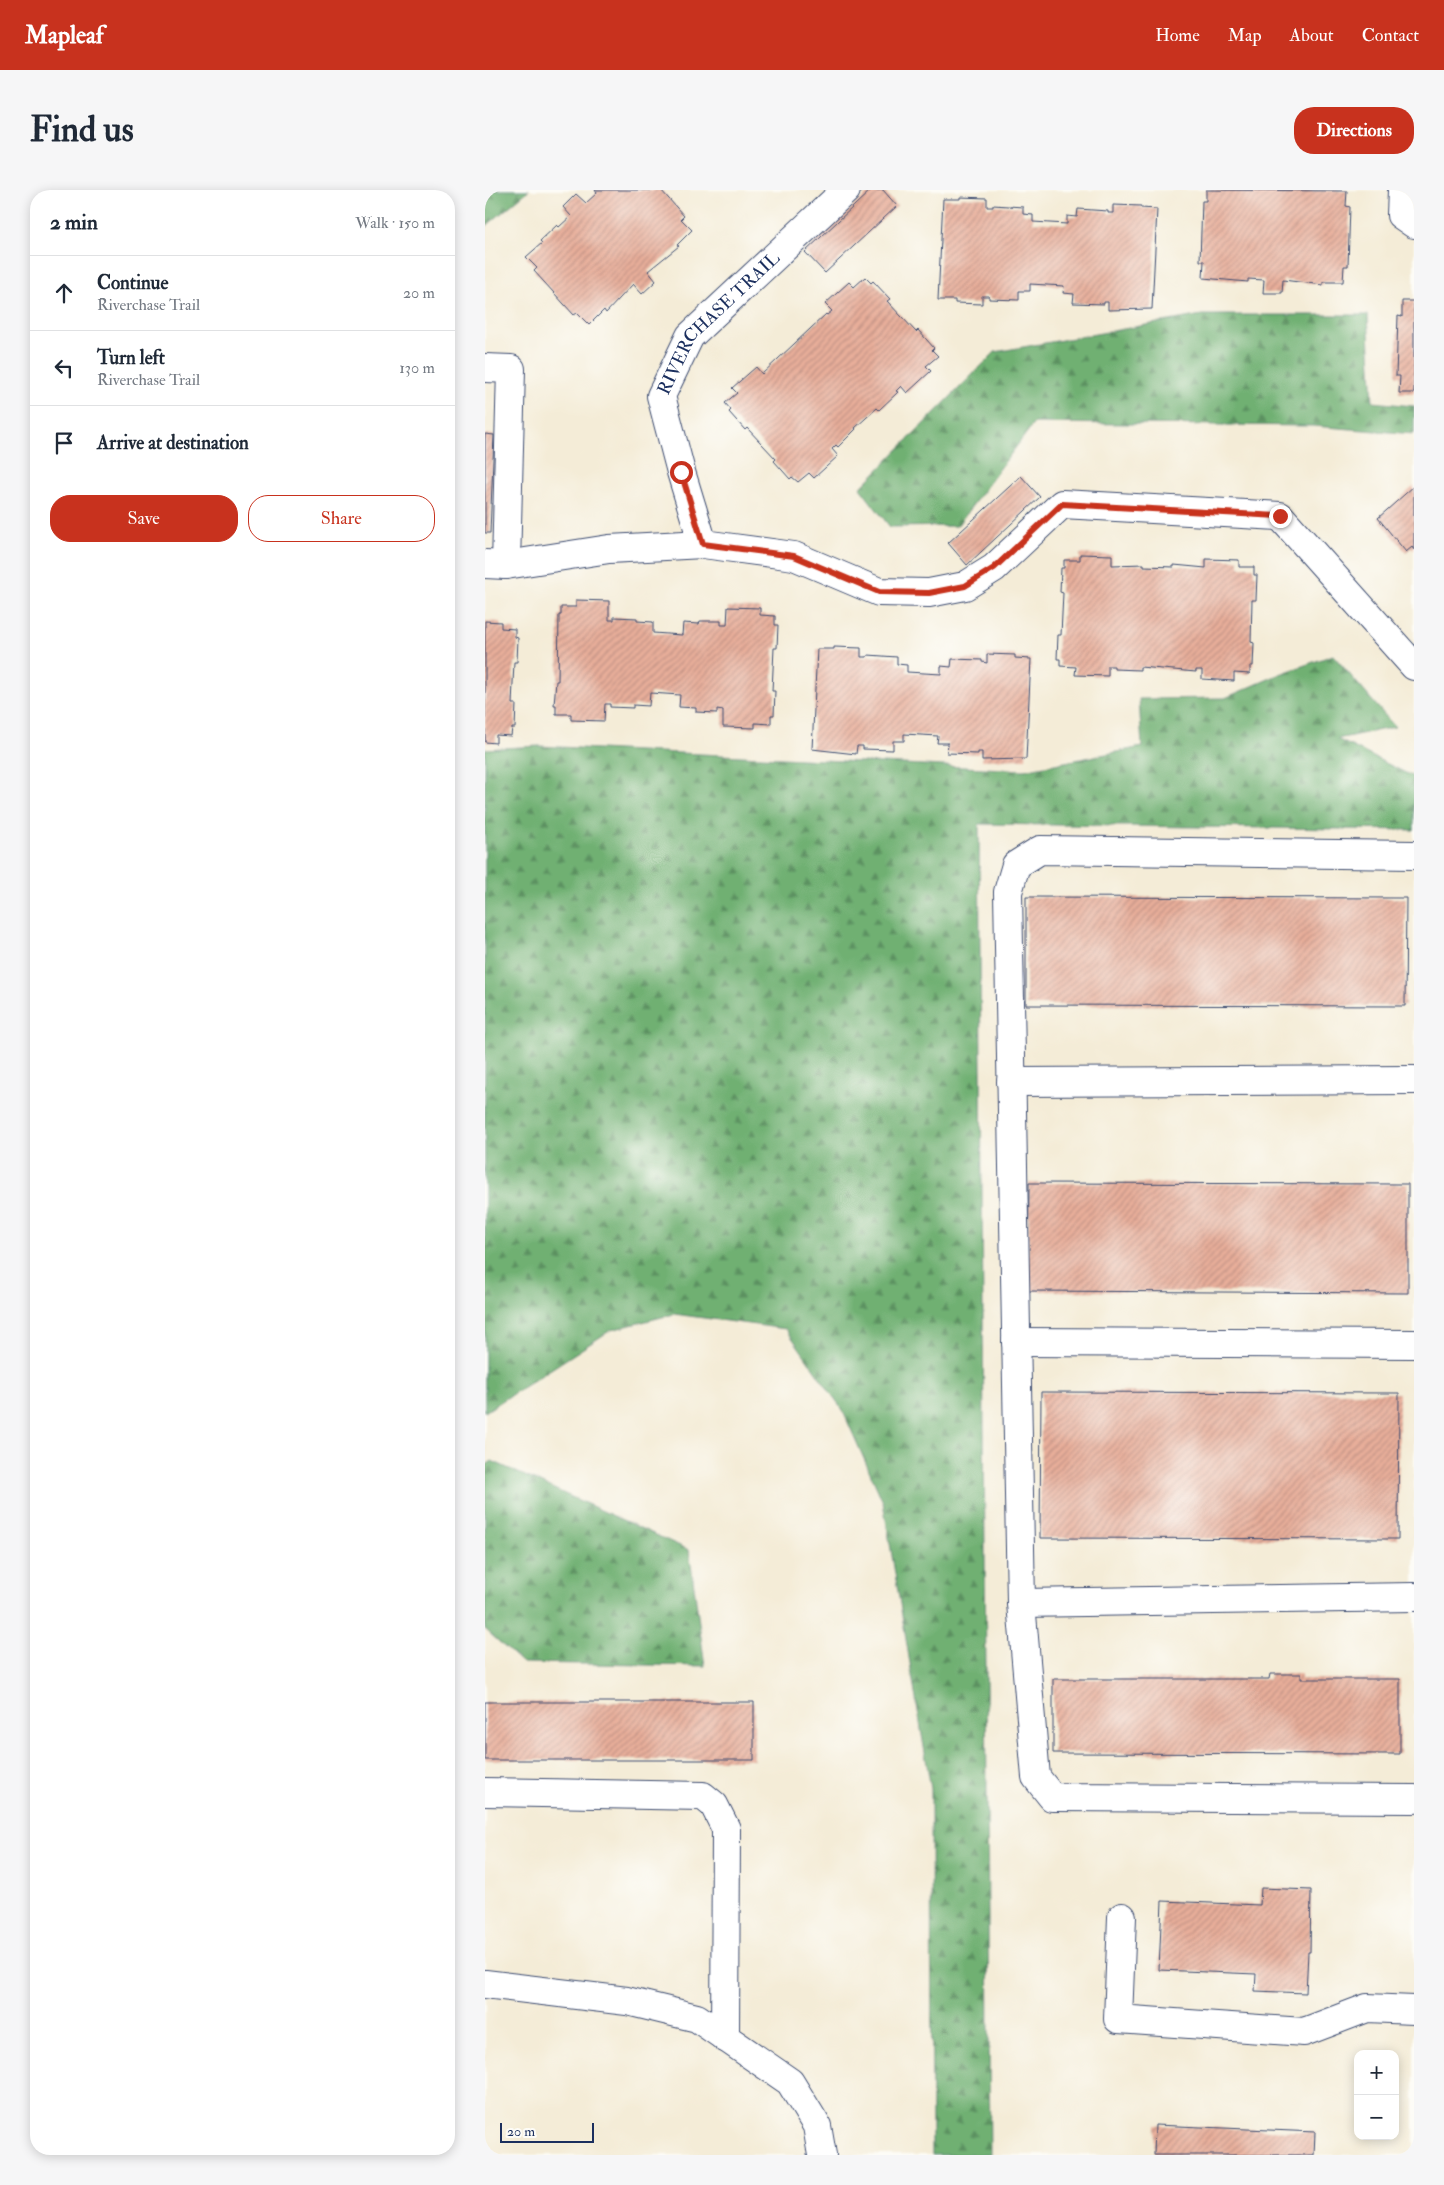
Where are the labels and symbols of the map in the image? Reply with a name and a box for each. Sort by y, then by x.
street label: RIVERCHASE TRAIL [652,247,785,399]
route start [670,461,693,484]
route end [1269,505,1292,528]
scale bar [500,2120,594,2143]

